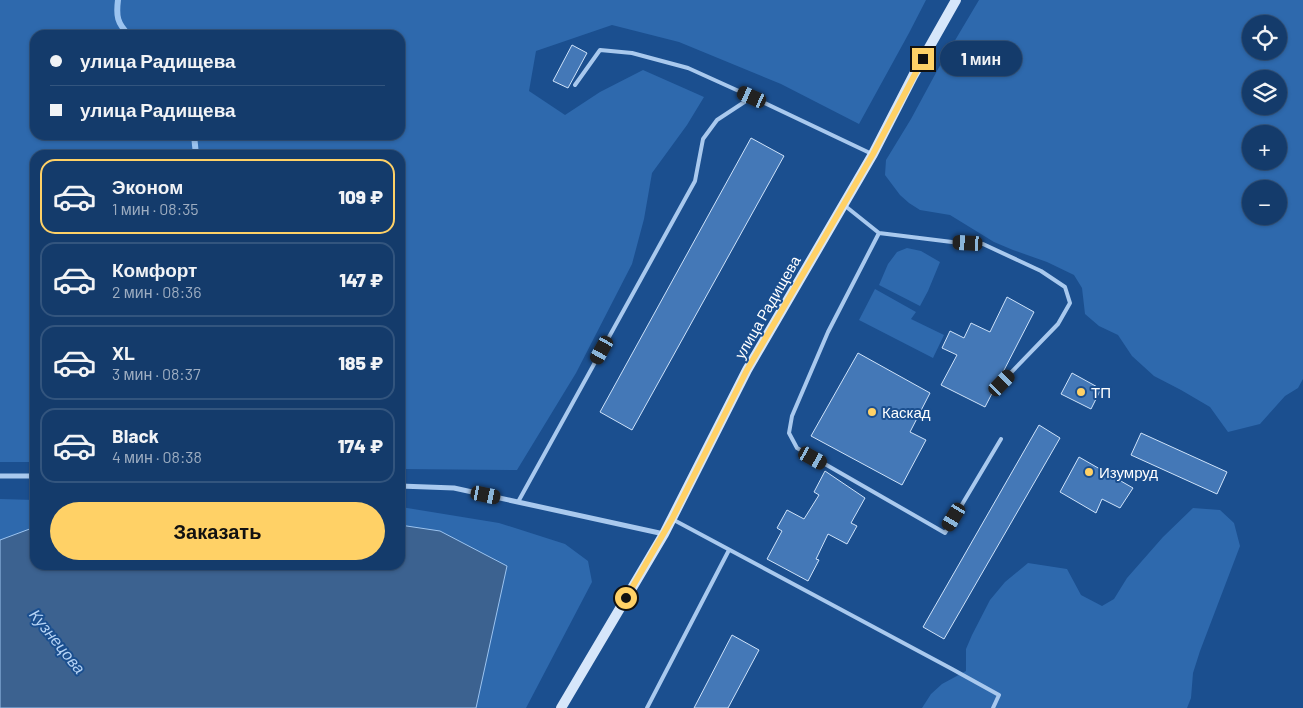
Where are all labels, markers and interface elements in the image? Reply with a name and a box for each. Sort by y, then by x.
map controls [1242,15,1287,225]
button: locate [1242,15,1287,60]
callout: 1 мин [940,42,1023,76]
route end [912,48,934,70]
text: улица Радищева [80,49,236,72]
text: 1 мин [961,49,1001,68]
button: layers [1242,70,1287,115]
car [735,84,768,110]
text: улица Радищева [80,98,236,121]
button: + [1242,125,1287,170]
icon: car [52,174,97,219]
text: Эконом [112,175,183,198]
button: − [1242,180,1287,225]
text: 109 ₽ [338,185,383,208]
text: 1 мин · 08:35 [112,199,199,218]
car [952,235,983,251]
street label: улица Радищева [730,252,804,362]
icon: car [52,257,97,302]
text: Комфорт [112,258,197,281]
text: 147 ₽ [339,268,383,291]
text: 2 мин · 08:36 [112,282,202,301]
car [588,333,615,367]
icon: car [52,340,97,385]
text: XL [112,341,135,364]
text: 185 ₽ [338,351,383,374]
text: 3 мин · 08:37 [112,364,201,383]
car [986,367,1017,399]
place label: ТП [1091,383,1111,401]
marker: ТП [1075,386,1087,398]
place label: Каскад [882,403,931,421]
marker: Каскад [866,406,878,418]
icon: car [52,423,97,468]
text: Black [112,424,159,447]
text: 174 ₽ [338,434,383,457]
car [796,444,829,472]
text: 4 мин · 08:38 [112,447,202,466]
place label: Изумруд [1099,463,1158,481]
marker: Изумруд [1083,466,1095,478]
car [469,485,502,505]
car [939,500,968,534]
button: Заказать [50,502,385,560]
route start [615,587,637,609]
water label: Кузнецова [26,605,90,677]

